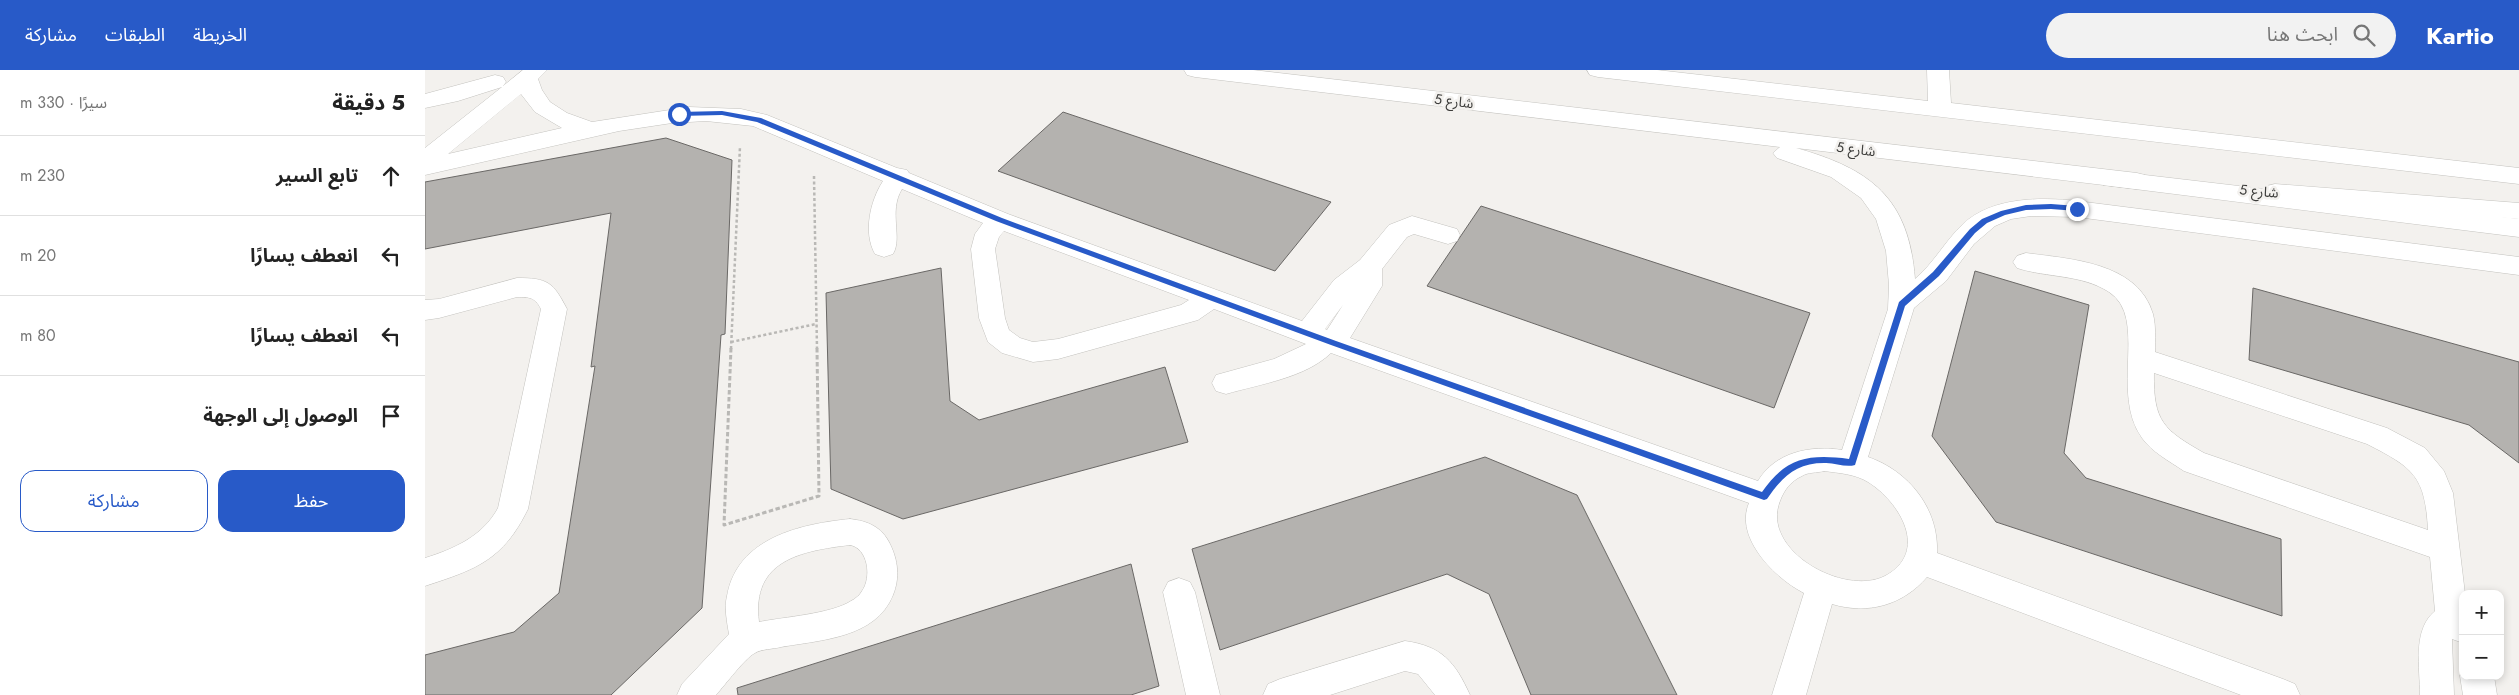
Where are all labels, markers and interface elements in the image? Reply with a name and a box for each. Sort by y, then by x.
search box [2046,13,2396,58]
text: Kartio [2426,18,2494,53]
text: ابحث هنا [2267,21,2338,48]
icon: search [2350,21,2378,49]
text: مشاركة [25,22,77,48]
text: الطبقات [105,22,165,48]
text: الخريطة [193,22,247,48]
text: 5 دقيقة [332,88,405,118]
street label: شارع 5 [1433,89,1475,114]
text: سيرًا · 330 m [20,91,107,114]
route start [668,103,691,126]
street label: شارع 5 [1835,137,1877,162]
text: تابع السير [276,162,358,189]
icon: ahead [377,162,405,190]
text: 230 m [20,164,65,187]
street label: شارع 5 [2238,179,2280,204]
route end [2066,198,2089,221]
text: انعطف يسارًا [250,242,358,269]
icon: left [377,242,405,270]
text: 20 m [20,244,56,267]
text: انعطف يسارًا [250,322,358,349]
icon: left [377,322,405,350]
text: 80 m [20,324,56,347]
text: الوصول إلى الوجهة [203,402,358,429]
icon: arrive [377,402,405,430]
button: مشاركة [20,470,208,532]
button: حفظ [218,470,405,532]
map controls [2459,590,2504,680]
button: + [2459,590,2504,635]
button: − [2459,635,2504,680]

